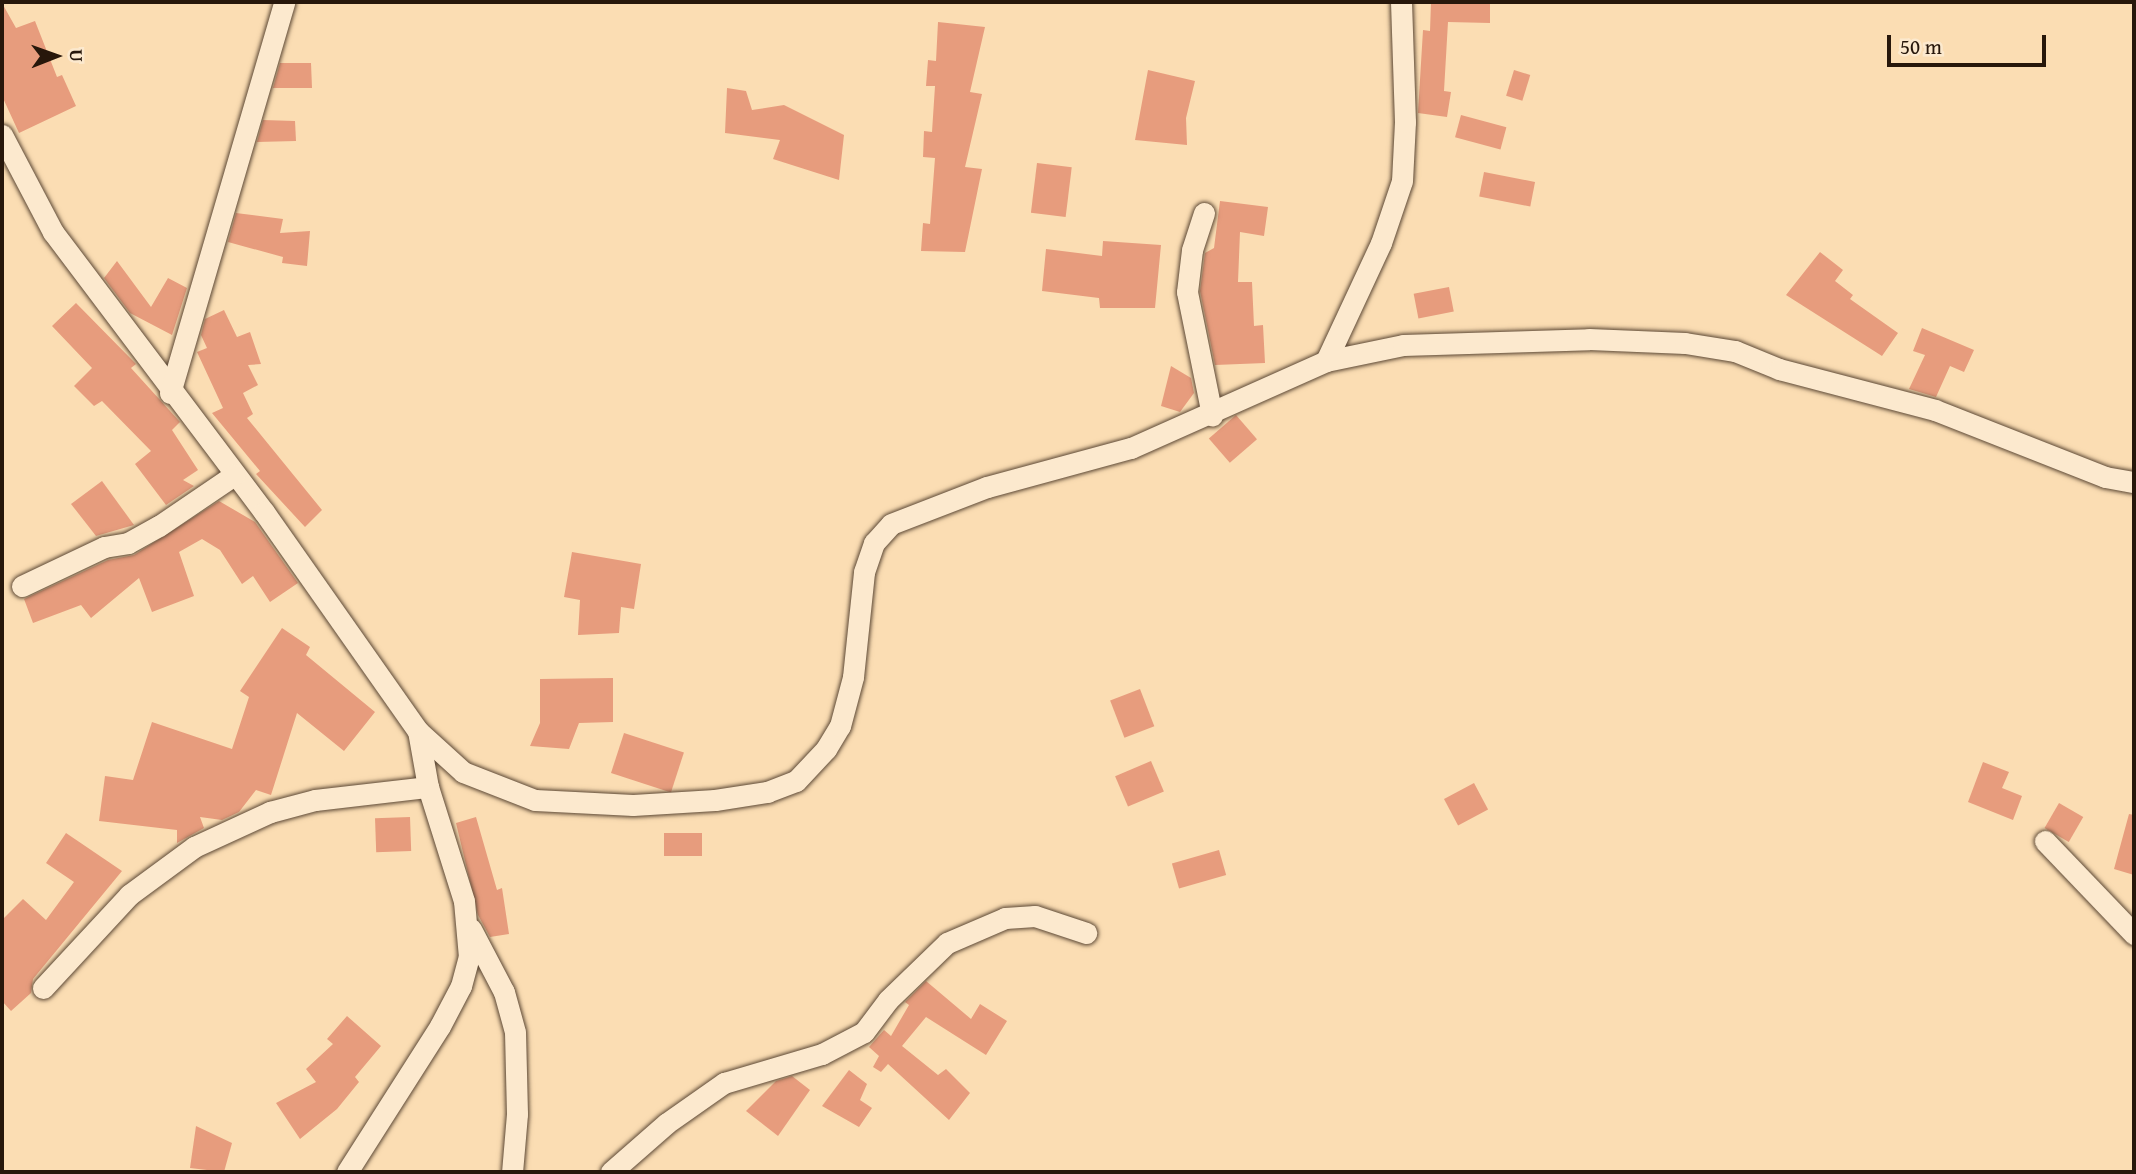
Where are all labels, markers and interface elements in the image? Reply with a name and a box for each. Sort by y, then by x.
north arrow [21,21,91,91]
scale bar [1891,21,2050,65]
text: 50 m [1900,31,1942,62]
text: U [63,49,91,62]

